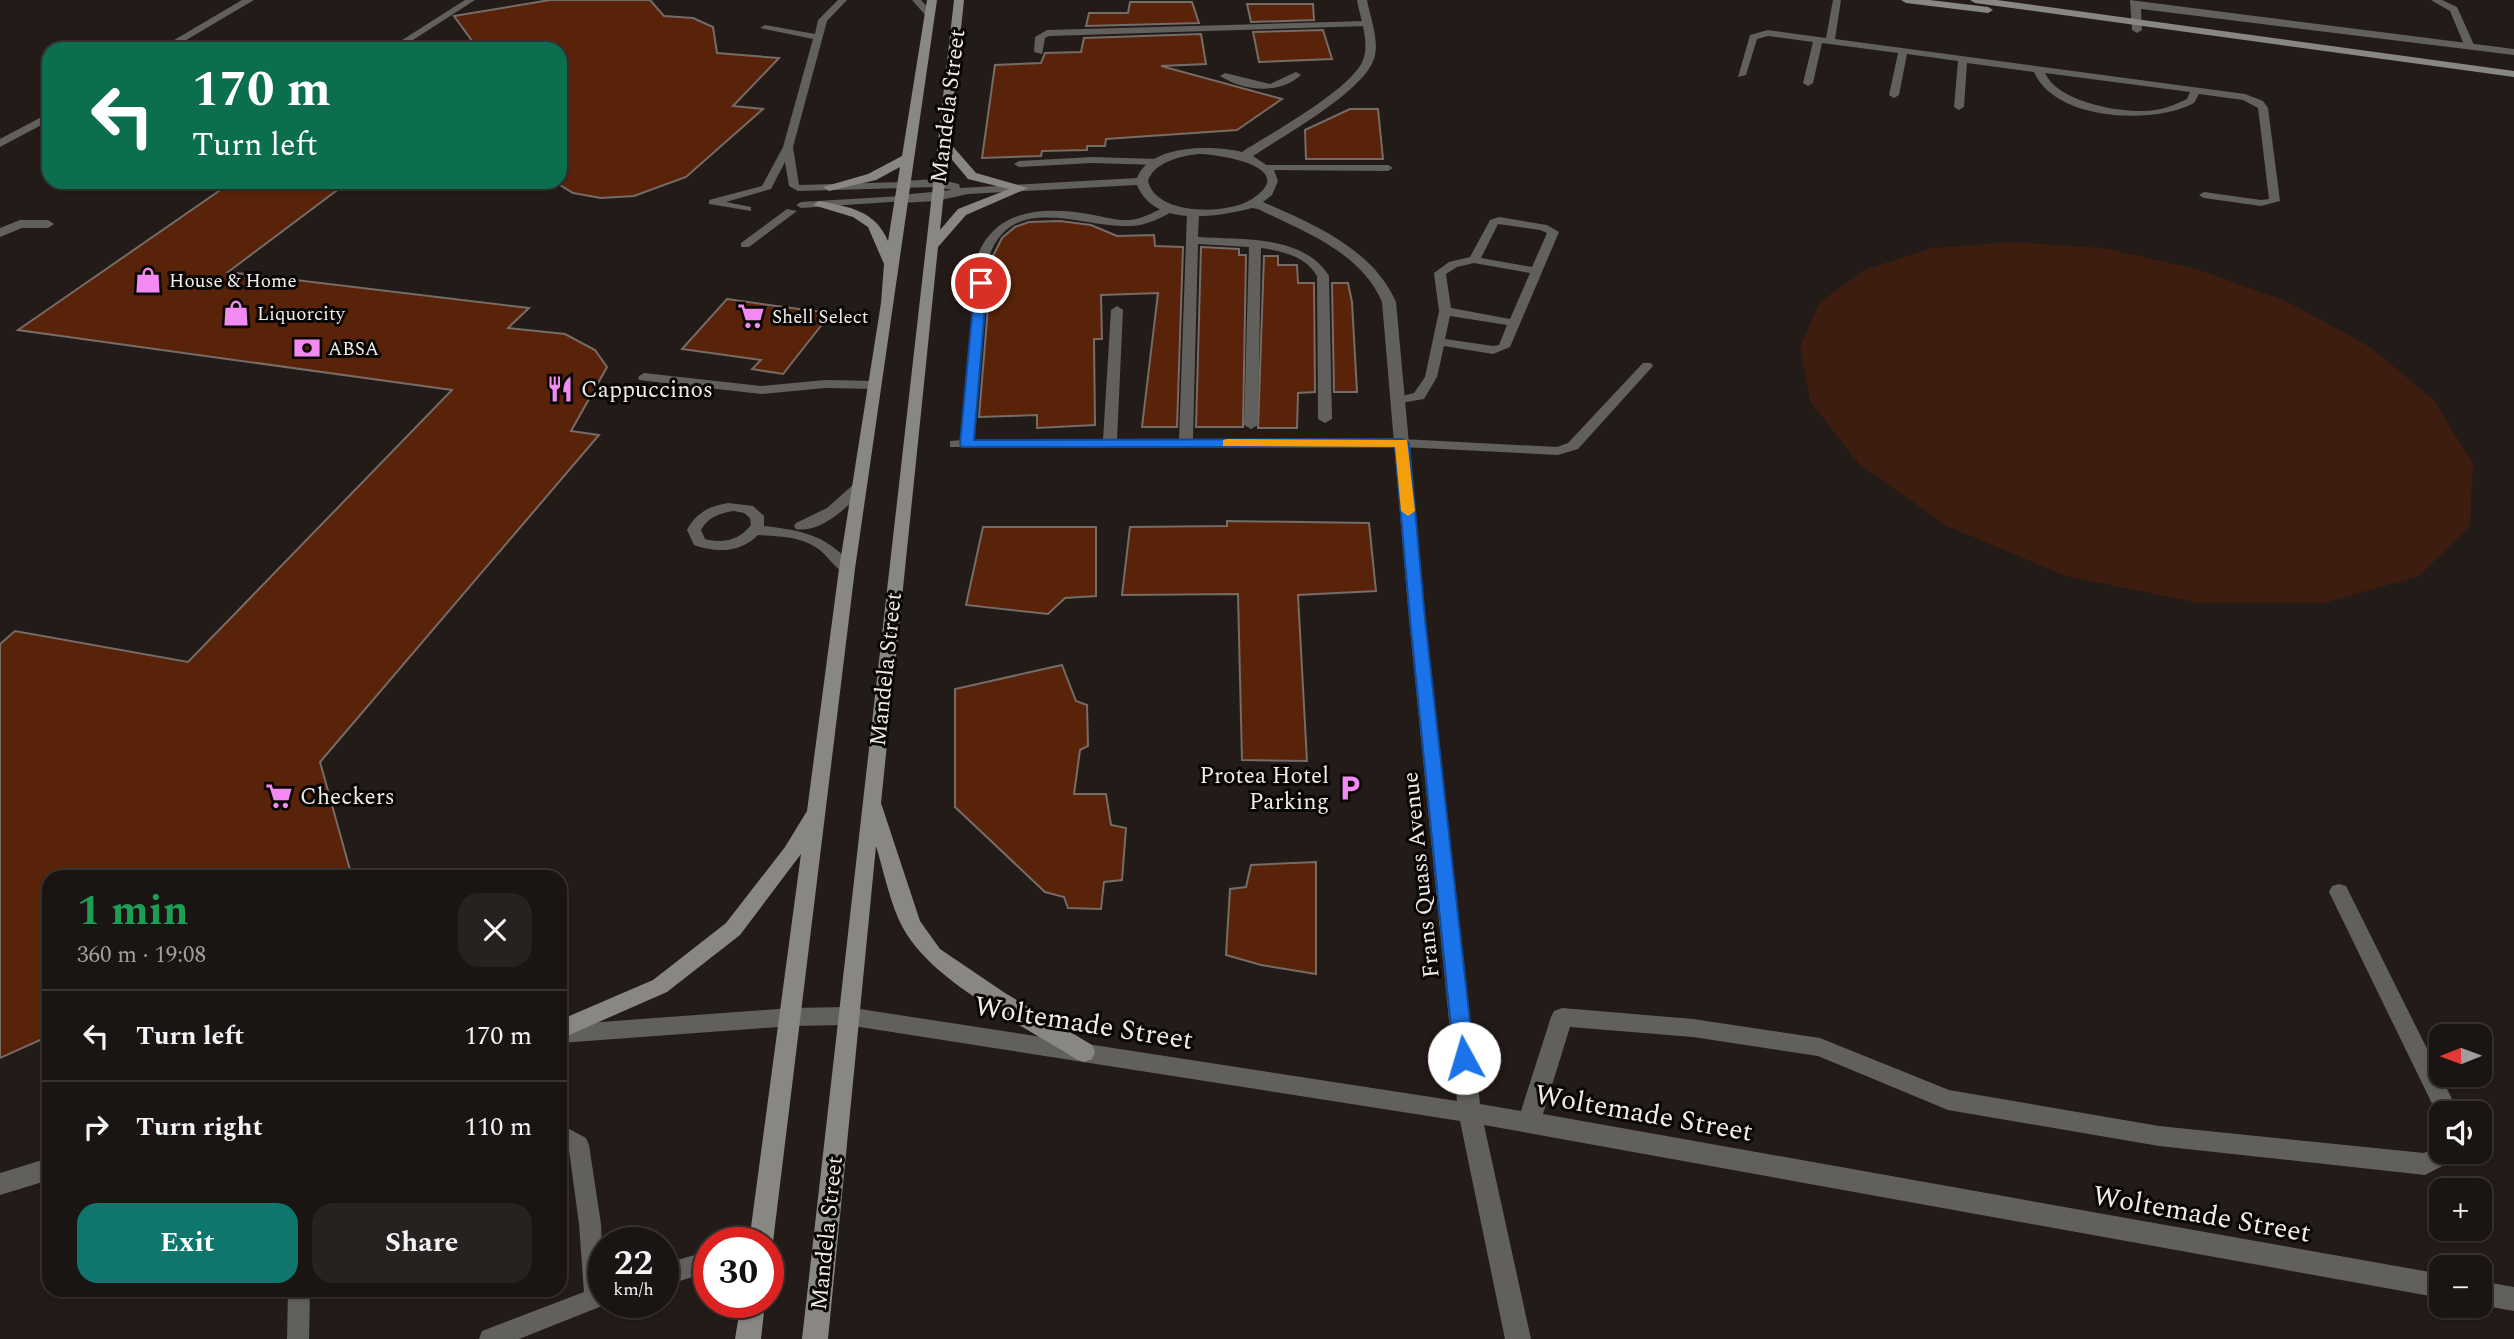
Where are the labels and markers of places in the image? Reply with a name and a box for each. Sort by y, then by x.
pin [951,253,1011,313]
shop icon: House & Home [133,265,163,295]
place label: House & Home [169,267,297,296]
shop icon: Liquorcity [221,298,251,328]
place label: Liquorcity [257,300,346,329]
supermarket icon: Shell Select [736,301,766,331]
place label: Shell Select [772,303,869,332]
bank icon: ABSA [292,333,322,363]
place label: ABSA [328,335,379,364]
place label: Cappuccinos [581,373,713,408]
restaurant icon: Cappuccinos [545,374,575,404]
place label: Protea Hotel Parking [1200,759,1329,820]
parking icon: Protea Hotel Parking [1335,773,1365,803]
place label: Checkers [300,780,395,815]
supermarket icon: Checkers [264,781,294,811]

